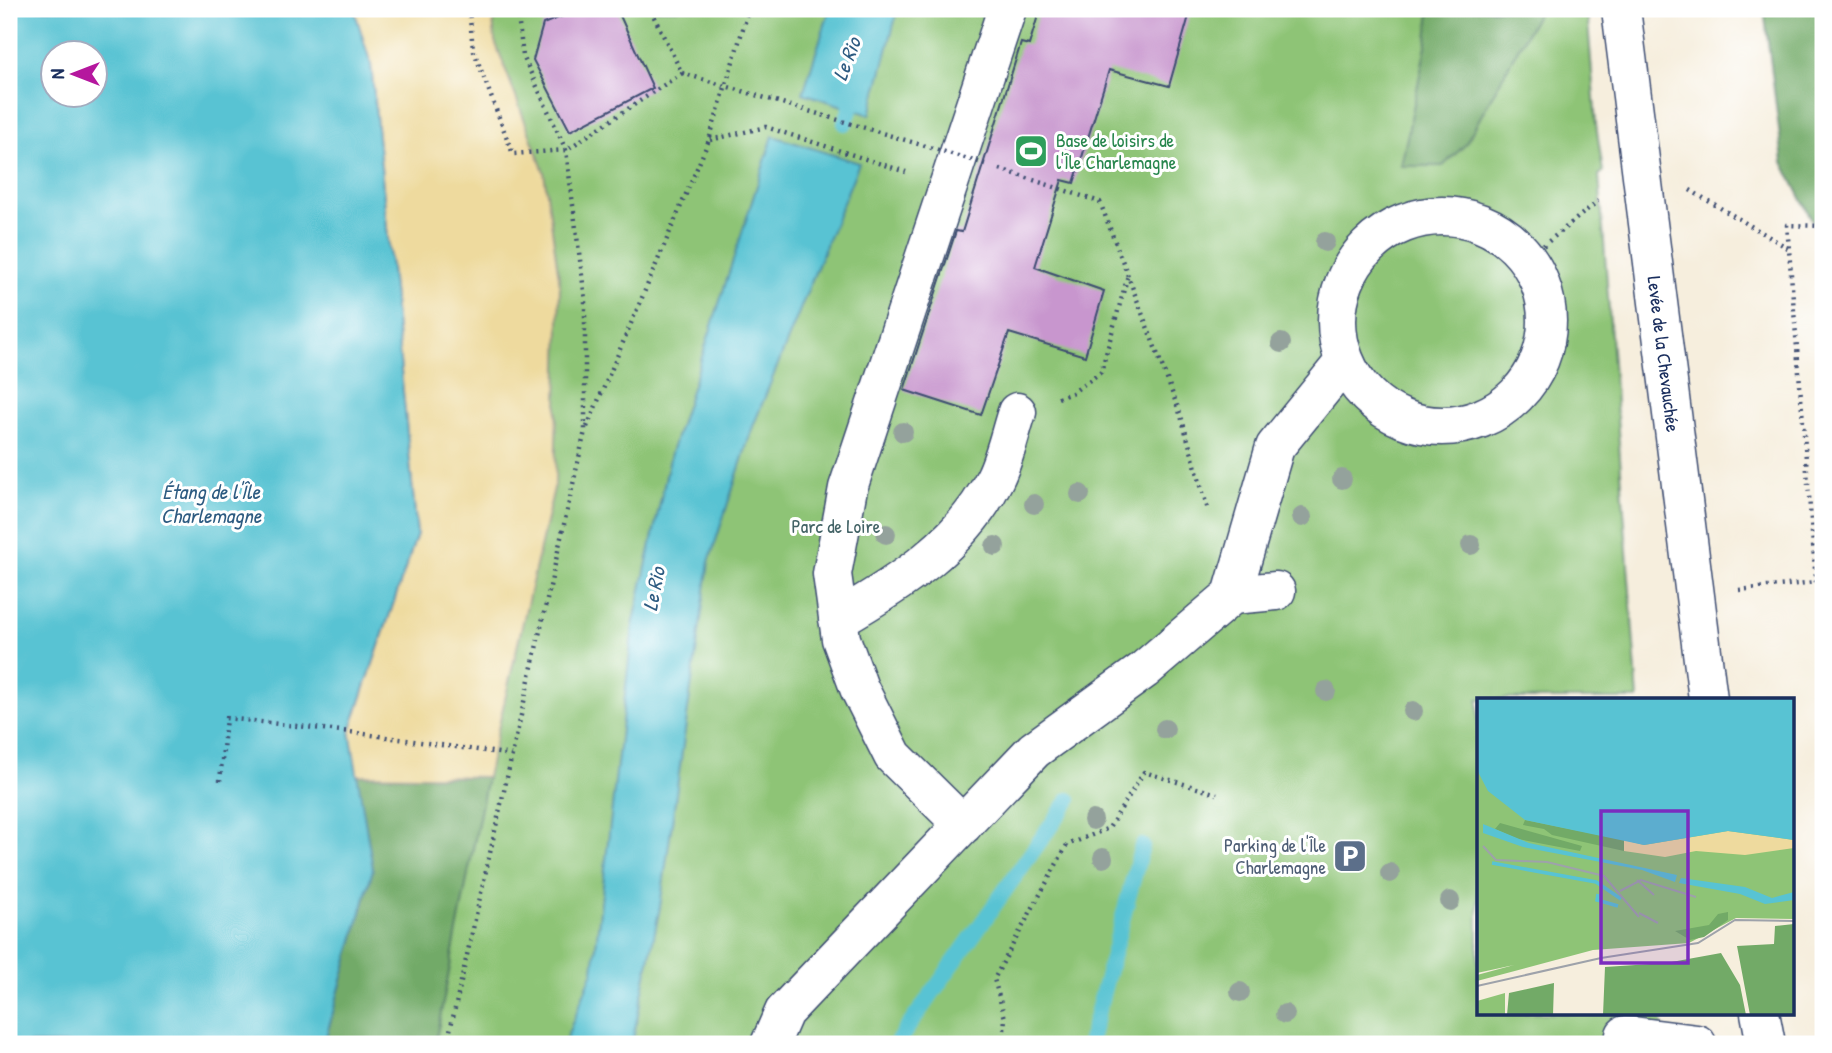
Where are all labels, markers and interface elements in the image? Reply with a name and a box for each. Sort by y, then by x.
water label: Le Rio [825,32,868,84]
north arrow [38,38,108,108]
text: N [44,69,70,79]
place label: Base de loisirs de l'Île Charlemagne [1056,127,1177,175]
sports icon: Base de loisirs de l'Île Charlemagne [1012,132,1050,170]
street label: Levée de la Chevauchée [1642,274,1687,434]
water label: Étang de l'Île Charlemagne [161,477,263,530]
park label: Parc de Loire [792,513,881,539]
water label: Le Rio [635,563,672,613]
inset map [1477,698,1794,1014]
place label: Parking de l'Île Charlemagne [1224,832,1326,880]
parking icon: Parking de l'Île Charlemagne [1331,837,1369,875]

